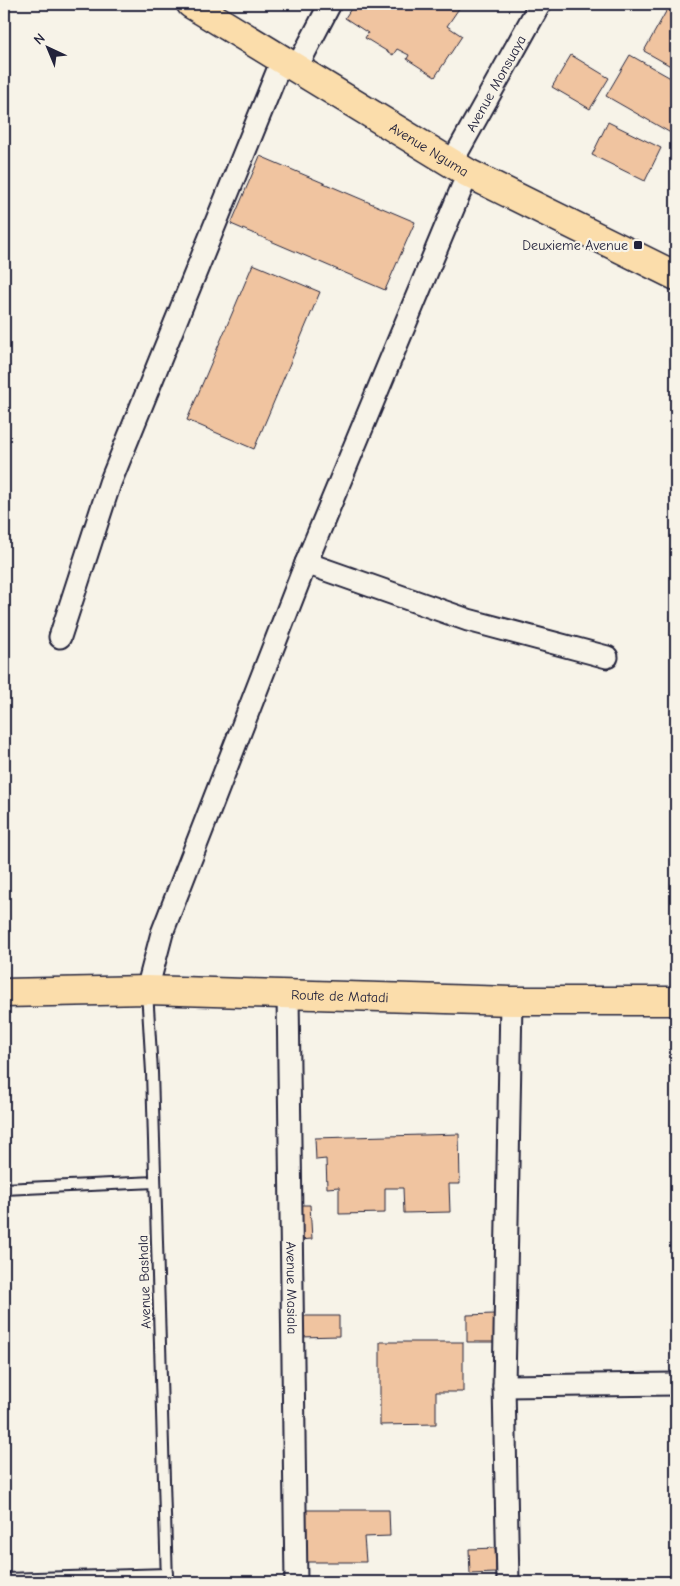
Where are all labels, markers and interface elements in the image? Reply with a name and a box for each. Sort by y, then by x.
north arrow [22,22,72,72]
text: N [30,30,49,48]
street label: Avenue Monsuaya [463,32,530,135]
street label: Avenue Nguma [386,119,472,180]
place label: Deuxieme Avenue [522,237,628,254]
marker: Deuxieme Avenue [632,239,644,251]
street label: Route de Matadi [291,986,389,1006]
street label: Avenue Bashala [134,1235,155,1329]
street label: Avenue Masiala [282,1241,301,1335]

